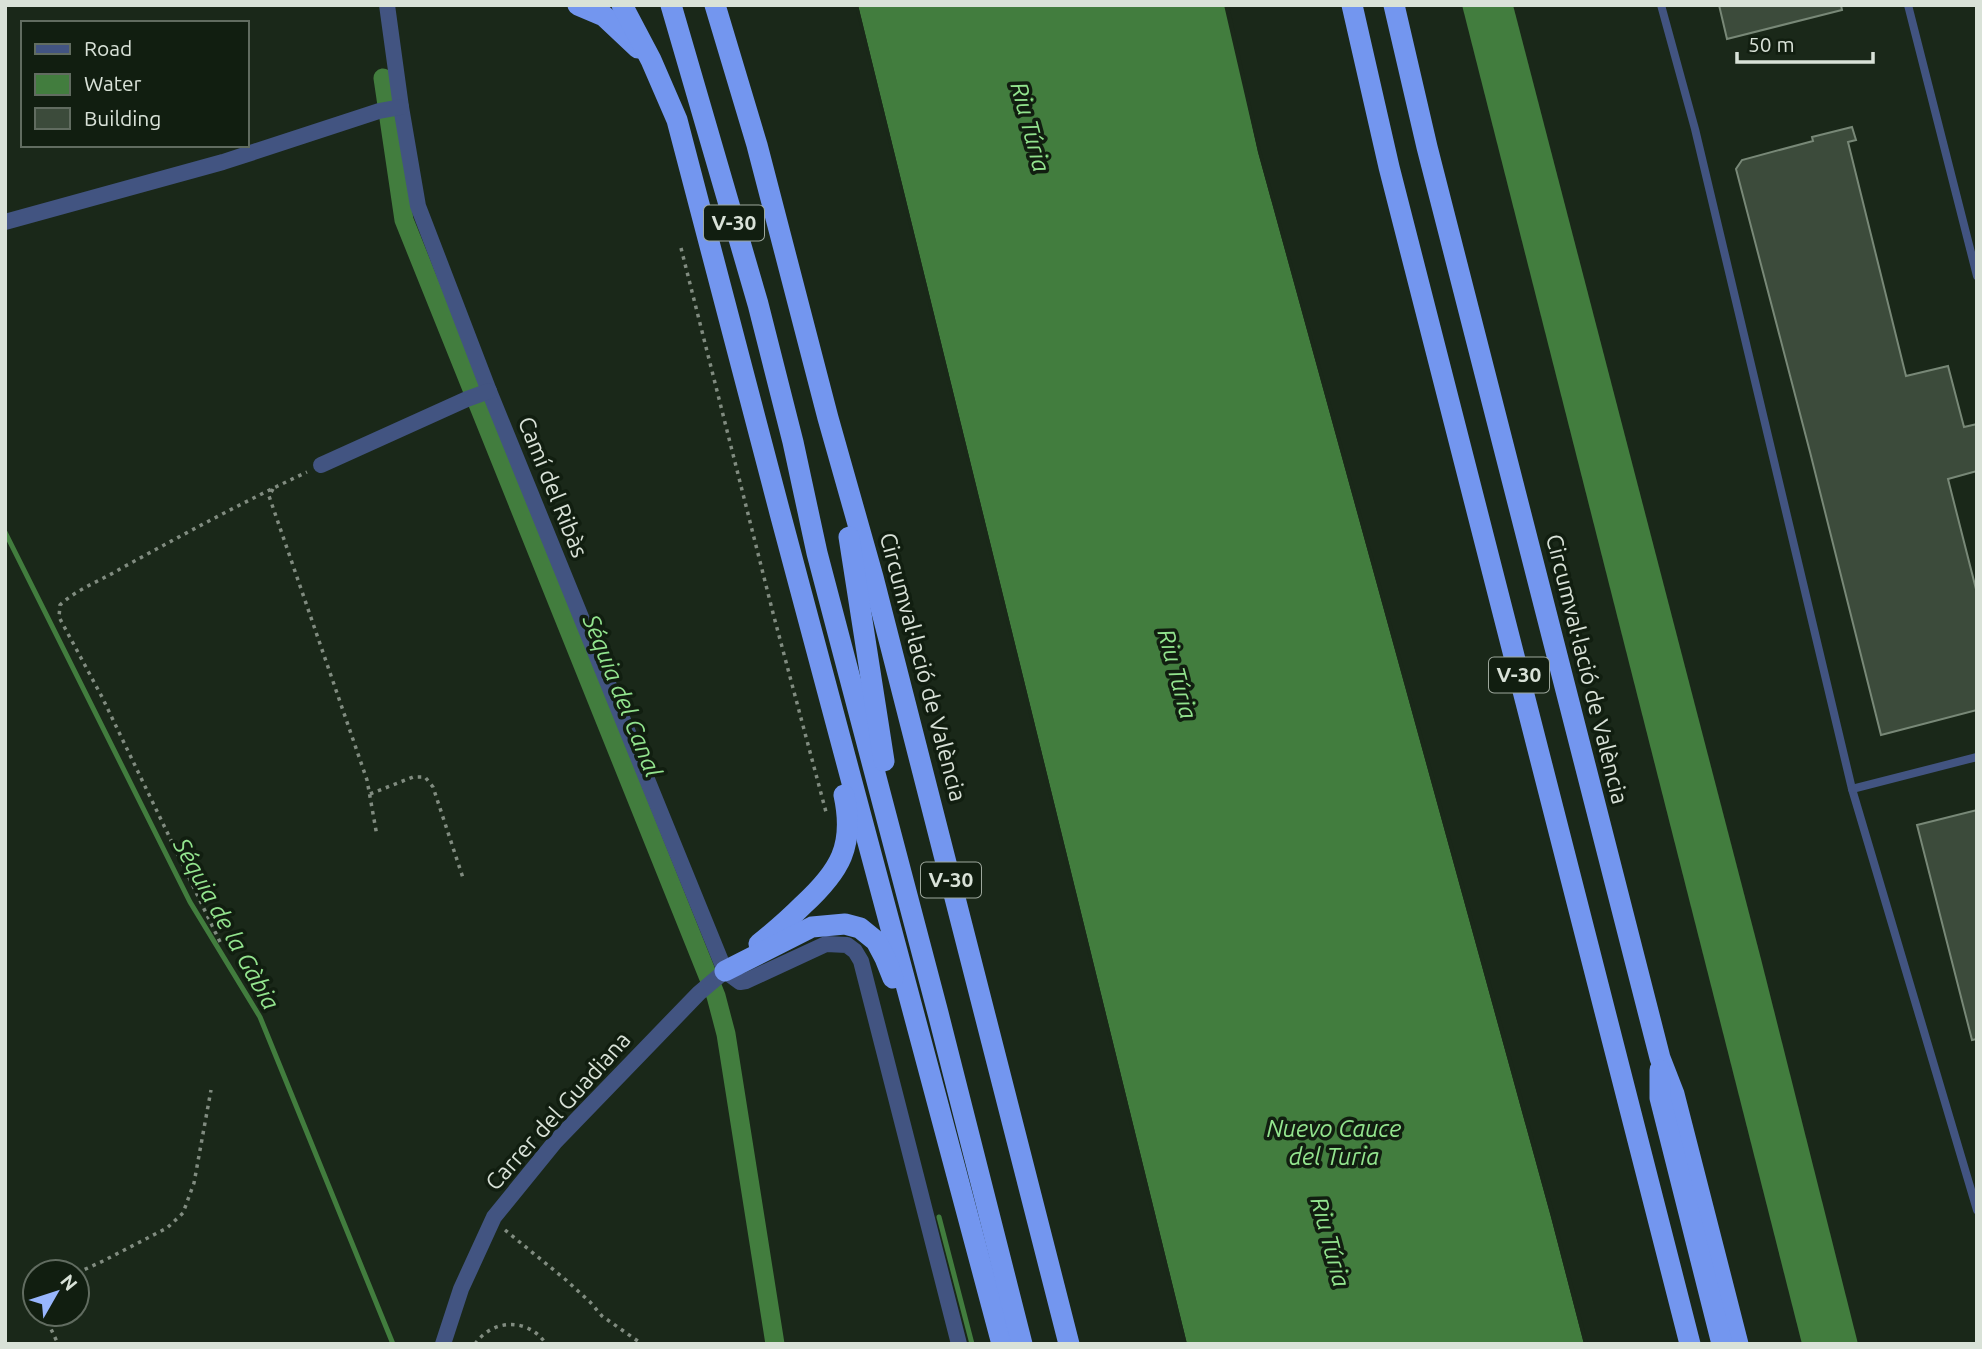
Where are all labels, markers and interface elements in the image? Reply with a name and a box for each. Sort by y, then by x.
legend [21,21,248,147]
scale bar [1737,21,1874,65]
text: 50 m [1748,32,1795,56]
text: Road [84,36,132,60]
text: Water [84,71,142,95]
water label: Riu Túria [1006,79,1055,175]
text: Building [84,106,161,130]
road number: V-30 [704,206,764,241]
street label: Camí del Ribàs [514,413,593,561]
street label: Circumval·lació de València [876,530,971,804]
street label: Circumval·lació de València [1542,531,1633,806]
water label: Séquia del Canal [577,610,667,781]
water label: Riu Túria [1153,626,1202,722]
road number: V-30 [1489,658,1549,692]
water label: Séquia de la Gàbia [168,833,285,1014]
road number: V-30 [921,862,981,898]
street label: Carrer del Guadiana [480,1027,635,1195]
water label: Nuevo Cauce del Turia [1267,1115,1401,1170]
water label: Riu Túria [1306,1194,1355,1290]
north arrow [21,1258,91,1328]
text: N [56,1270,82,1295]

